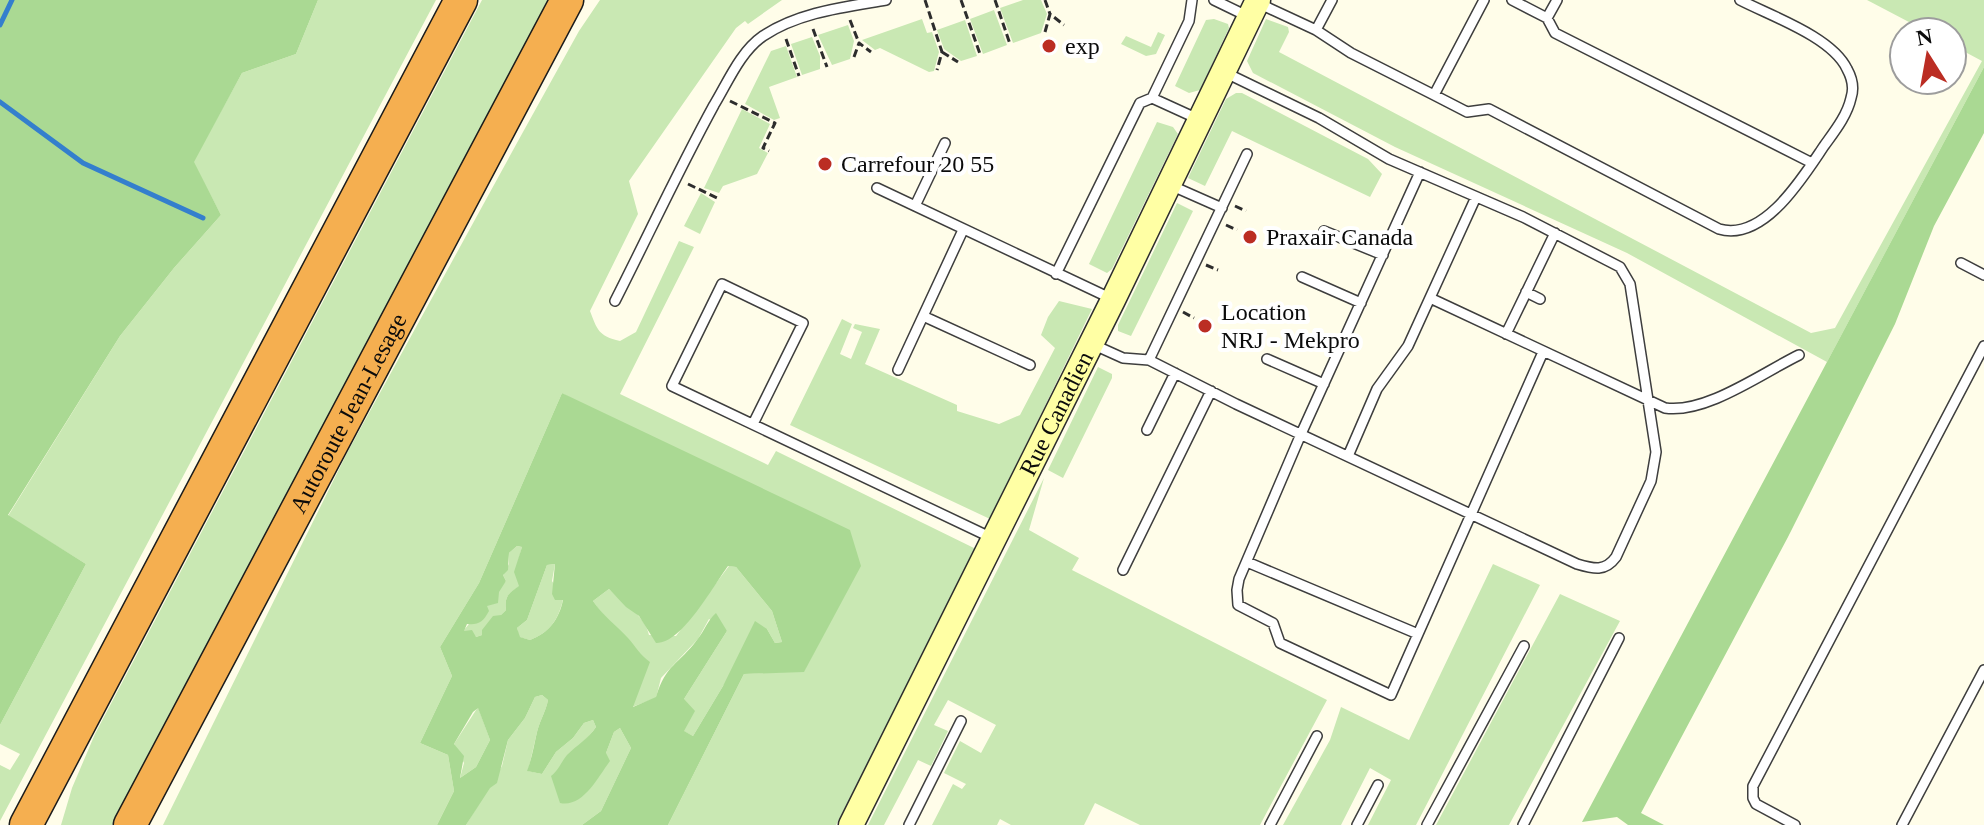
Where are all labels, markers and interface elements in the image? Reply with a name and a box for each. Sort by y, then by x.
north arrow [1888,16,1968,96]
text: N [1914,23,1935,51]
place label: exp [1065,33,1100,59]
marker: exp [1040,37,1058,55]
place label: Carrefour 20 55 [841,151,994,177]
marker: Carrefour 20 55 [816,155,834,173]
place label: Praxair Canada [1266,224,1414,250]
marker: Praxair Canada [1241,228,1259,246]
place label: Location NRJ - Mekpro [1221,299,1360,353]
street label: Autoroute Jean-Lesage [285,309,412,517]
marker: Location NRJ - Mekpro [1196,317,1214,335]
street label: Rue Canadien [1015,347,1098,480]

